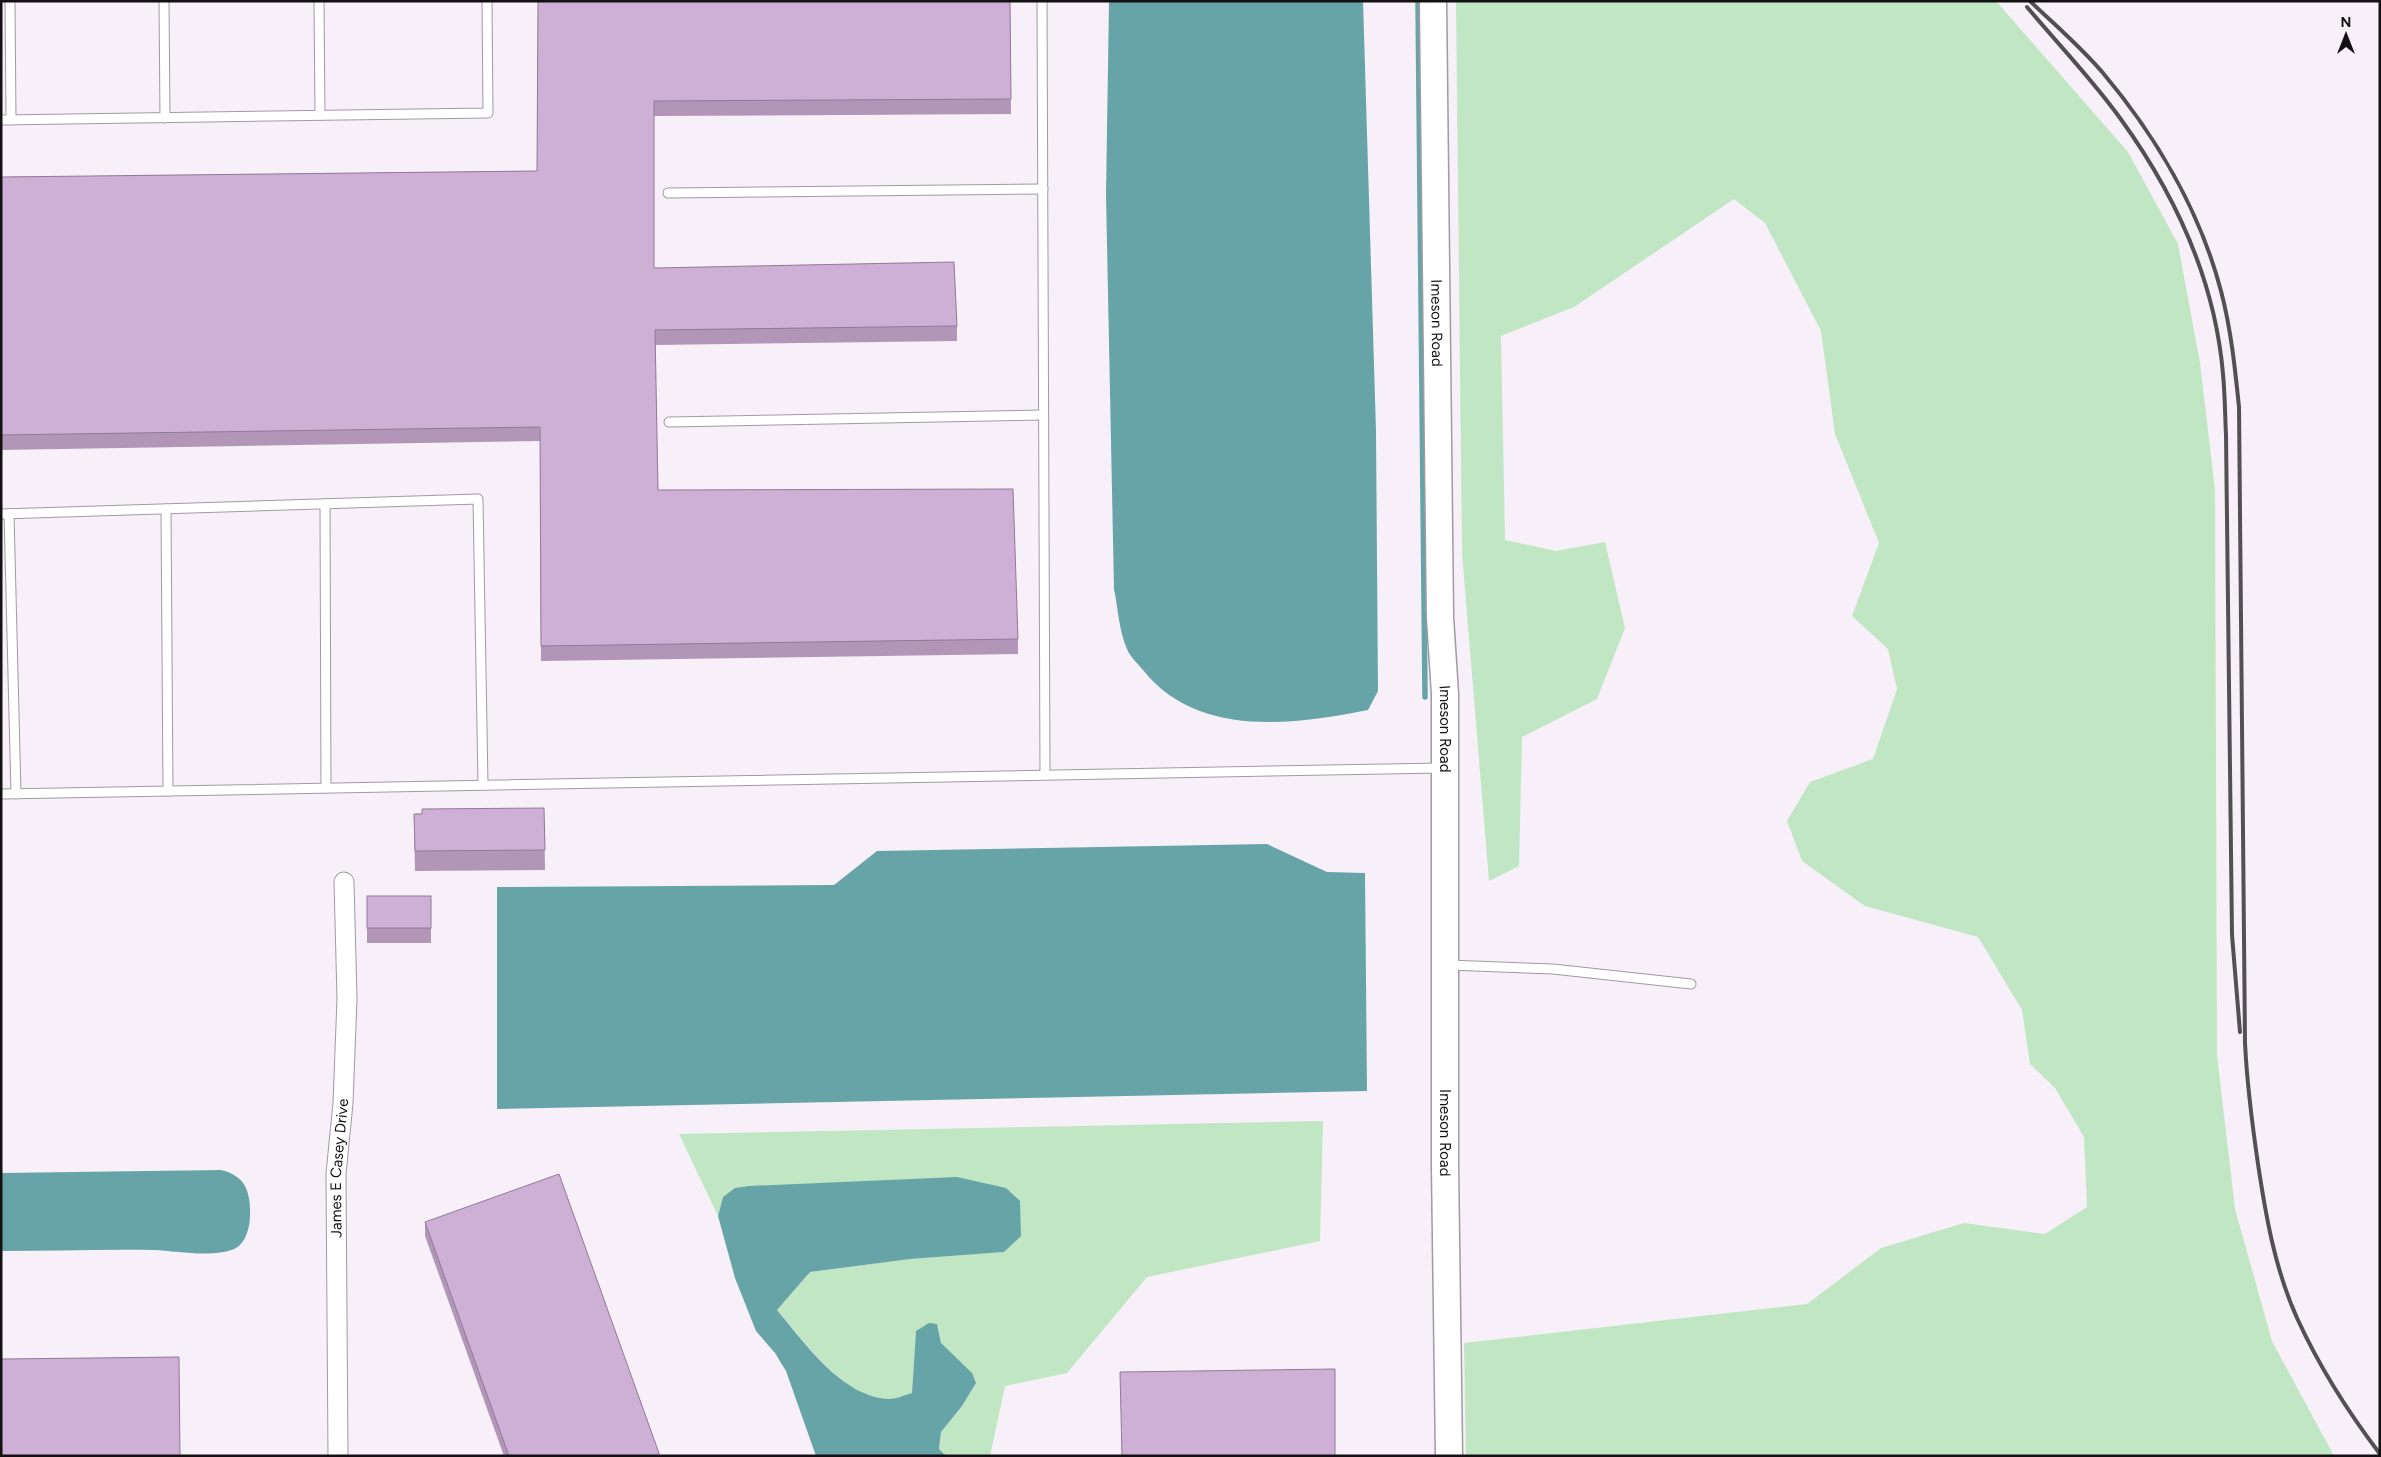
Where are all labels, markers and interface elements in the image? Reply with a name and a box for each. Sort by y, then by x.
north arrow [2321,10,2371,60]
text: N [2341,14,2351,31]
street label: Imeson Road [1427,279,1446,367]
street label: Imeson Road [1435,685,1454,772]
street label: Imeson Road [1436,1089,1454,1177]
street label: James E Casey Drive [327,1098,352,1238]

